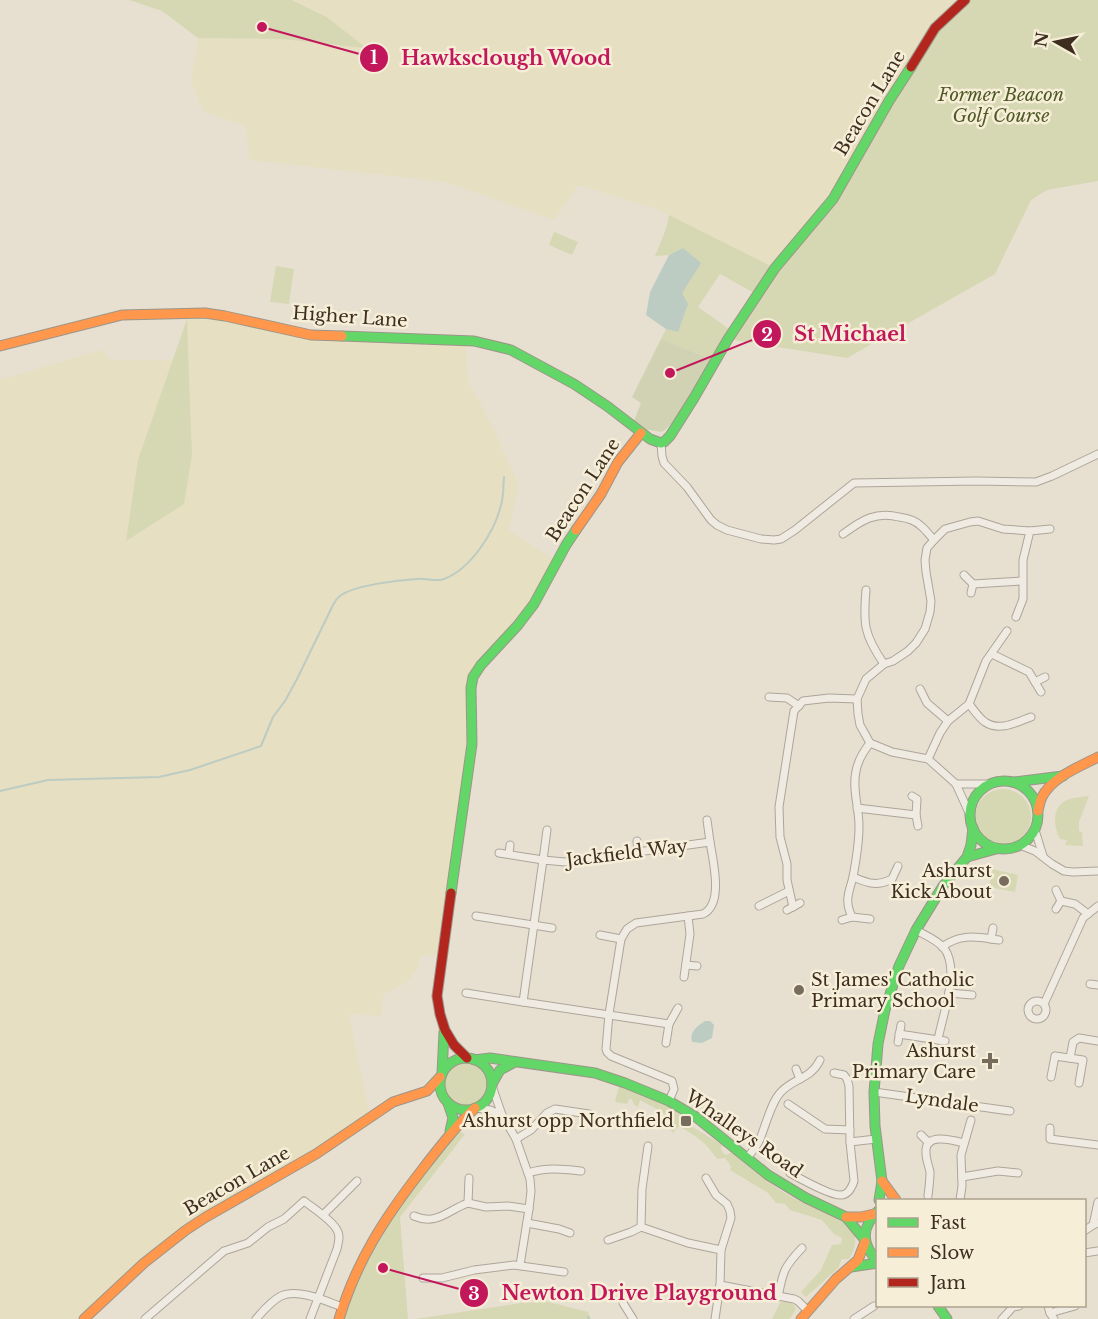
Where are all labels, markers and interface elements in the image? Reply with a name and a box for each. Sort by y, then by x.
north arrow [1026,12,1086,72]
text: N [1030,31,1052,49]
callout: Hawksclough Wood [359,39,624,77]
text: Hawksclough Wood [401,46,611,70]
street label: Beacon Lane [830,46,910,160]
text: 1 [370,47,378,69]
park label: Former Beacon Golf Course [937,84,1064,127]
street label: Higher Lane [292,302,408,332]
callout: St Michael [752,315,918,353]
text: St Michael [794,322,906,346]
text: 2 [761,324,773,346]
street label: Beacon Lane [541,434,625,546]
street label: Jackfield Way [563,835,690,872]
place label: Ashurst Kick About [891,860,992,903]
marker: Ashurst Kick About [997,874,1011,888]
place label: St James' Catholic Primary School [811,969,975,1012]
marker: St James' Catholic Primary School [792,983,806,997]
place label: Ashurst Primary Care [852,1040,976,1083]
marker: Ashurst Primary Care [981,1052,999,1070]
street label: Whalleys Road [680,1085,807,1183]
street label: Lyndale [904,1085,980,1117]
place label: Ashurst opp Northfield [461,1110,674,1132]
marker: Ashurst opp Northfield [679,1114,693,1128]
street label: Beacon Lane [180,1142,294,1220]
legend [876,1199,1086,1307]
text: Fast [930,1212,967,1234]
text: Slow [930,1242,975,1264]
text: Jam [928,1272,966,1294]
callout: Newton Drive Playground [459,1274,788,1312]
text: Newton Drive Playground [501,1281,777,1305]
text: 3 [468,1283,480,1305]

